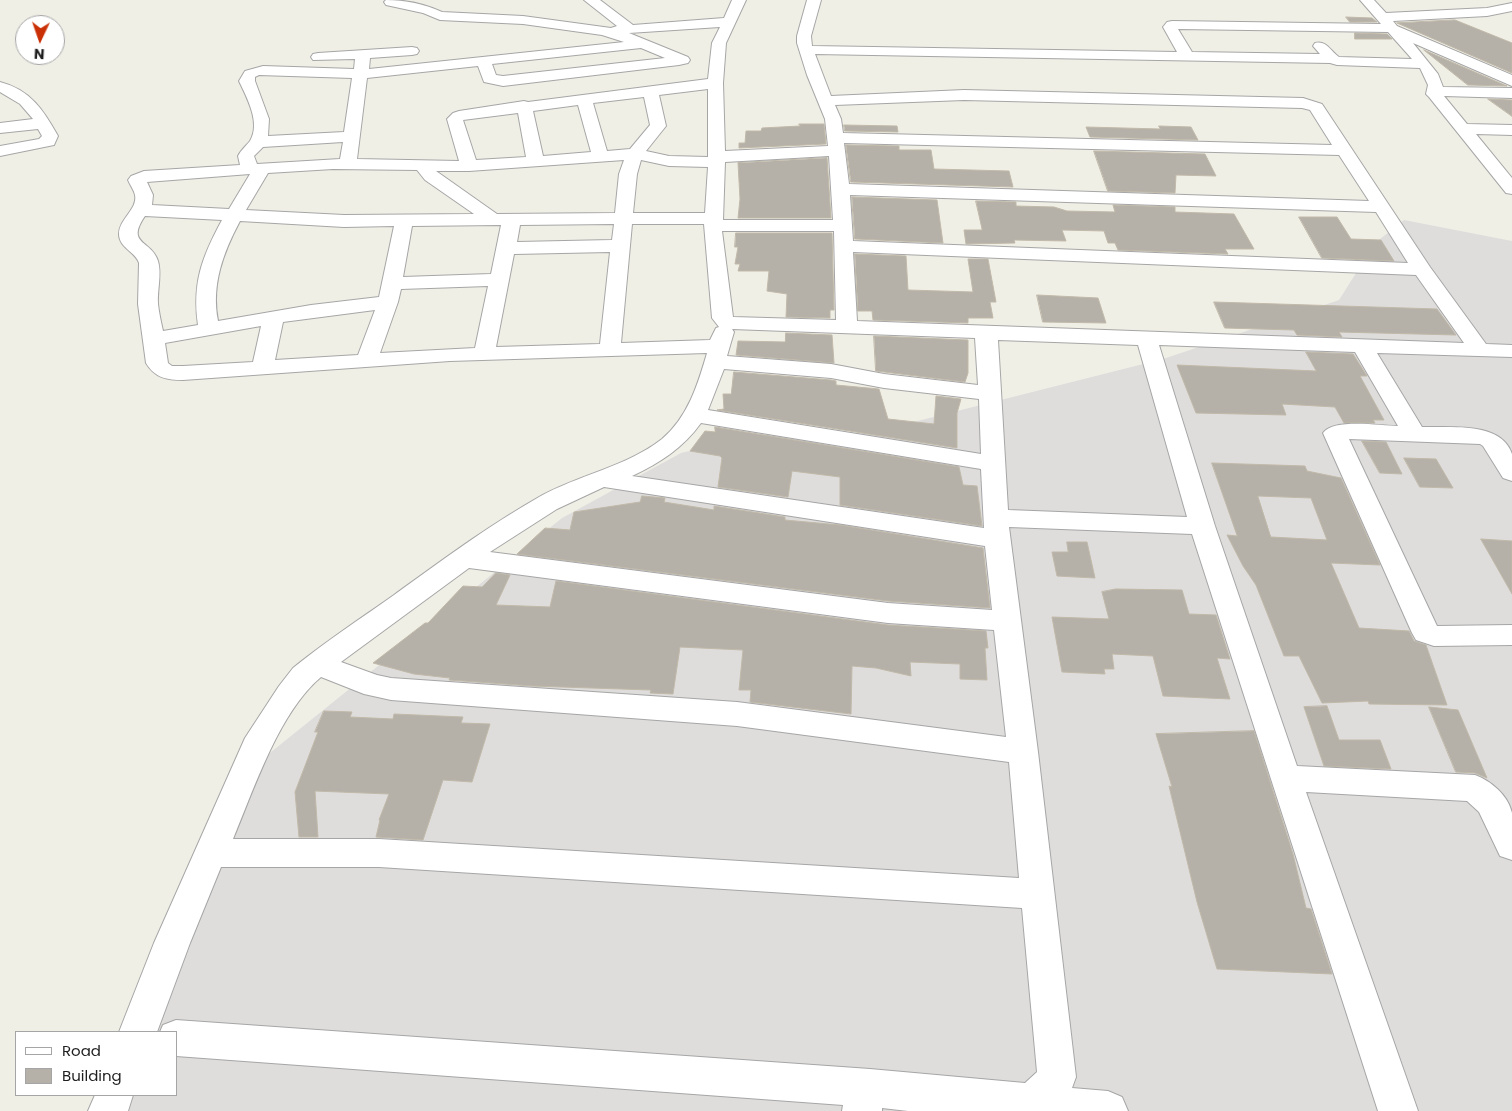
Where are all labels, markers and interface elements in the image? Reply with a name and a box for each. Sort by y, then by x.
north arrow [15,15,65,65]
text: N [33,44,45,64]
legend [15,1031,178,1096]
text: Road [62,1040,101,1061]
text: Building [62,1065,122,1086]

